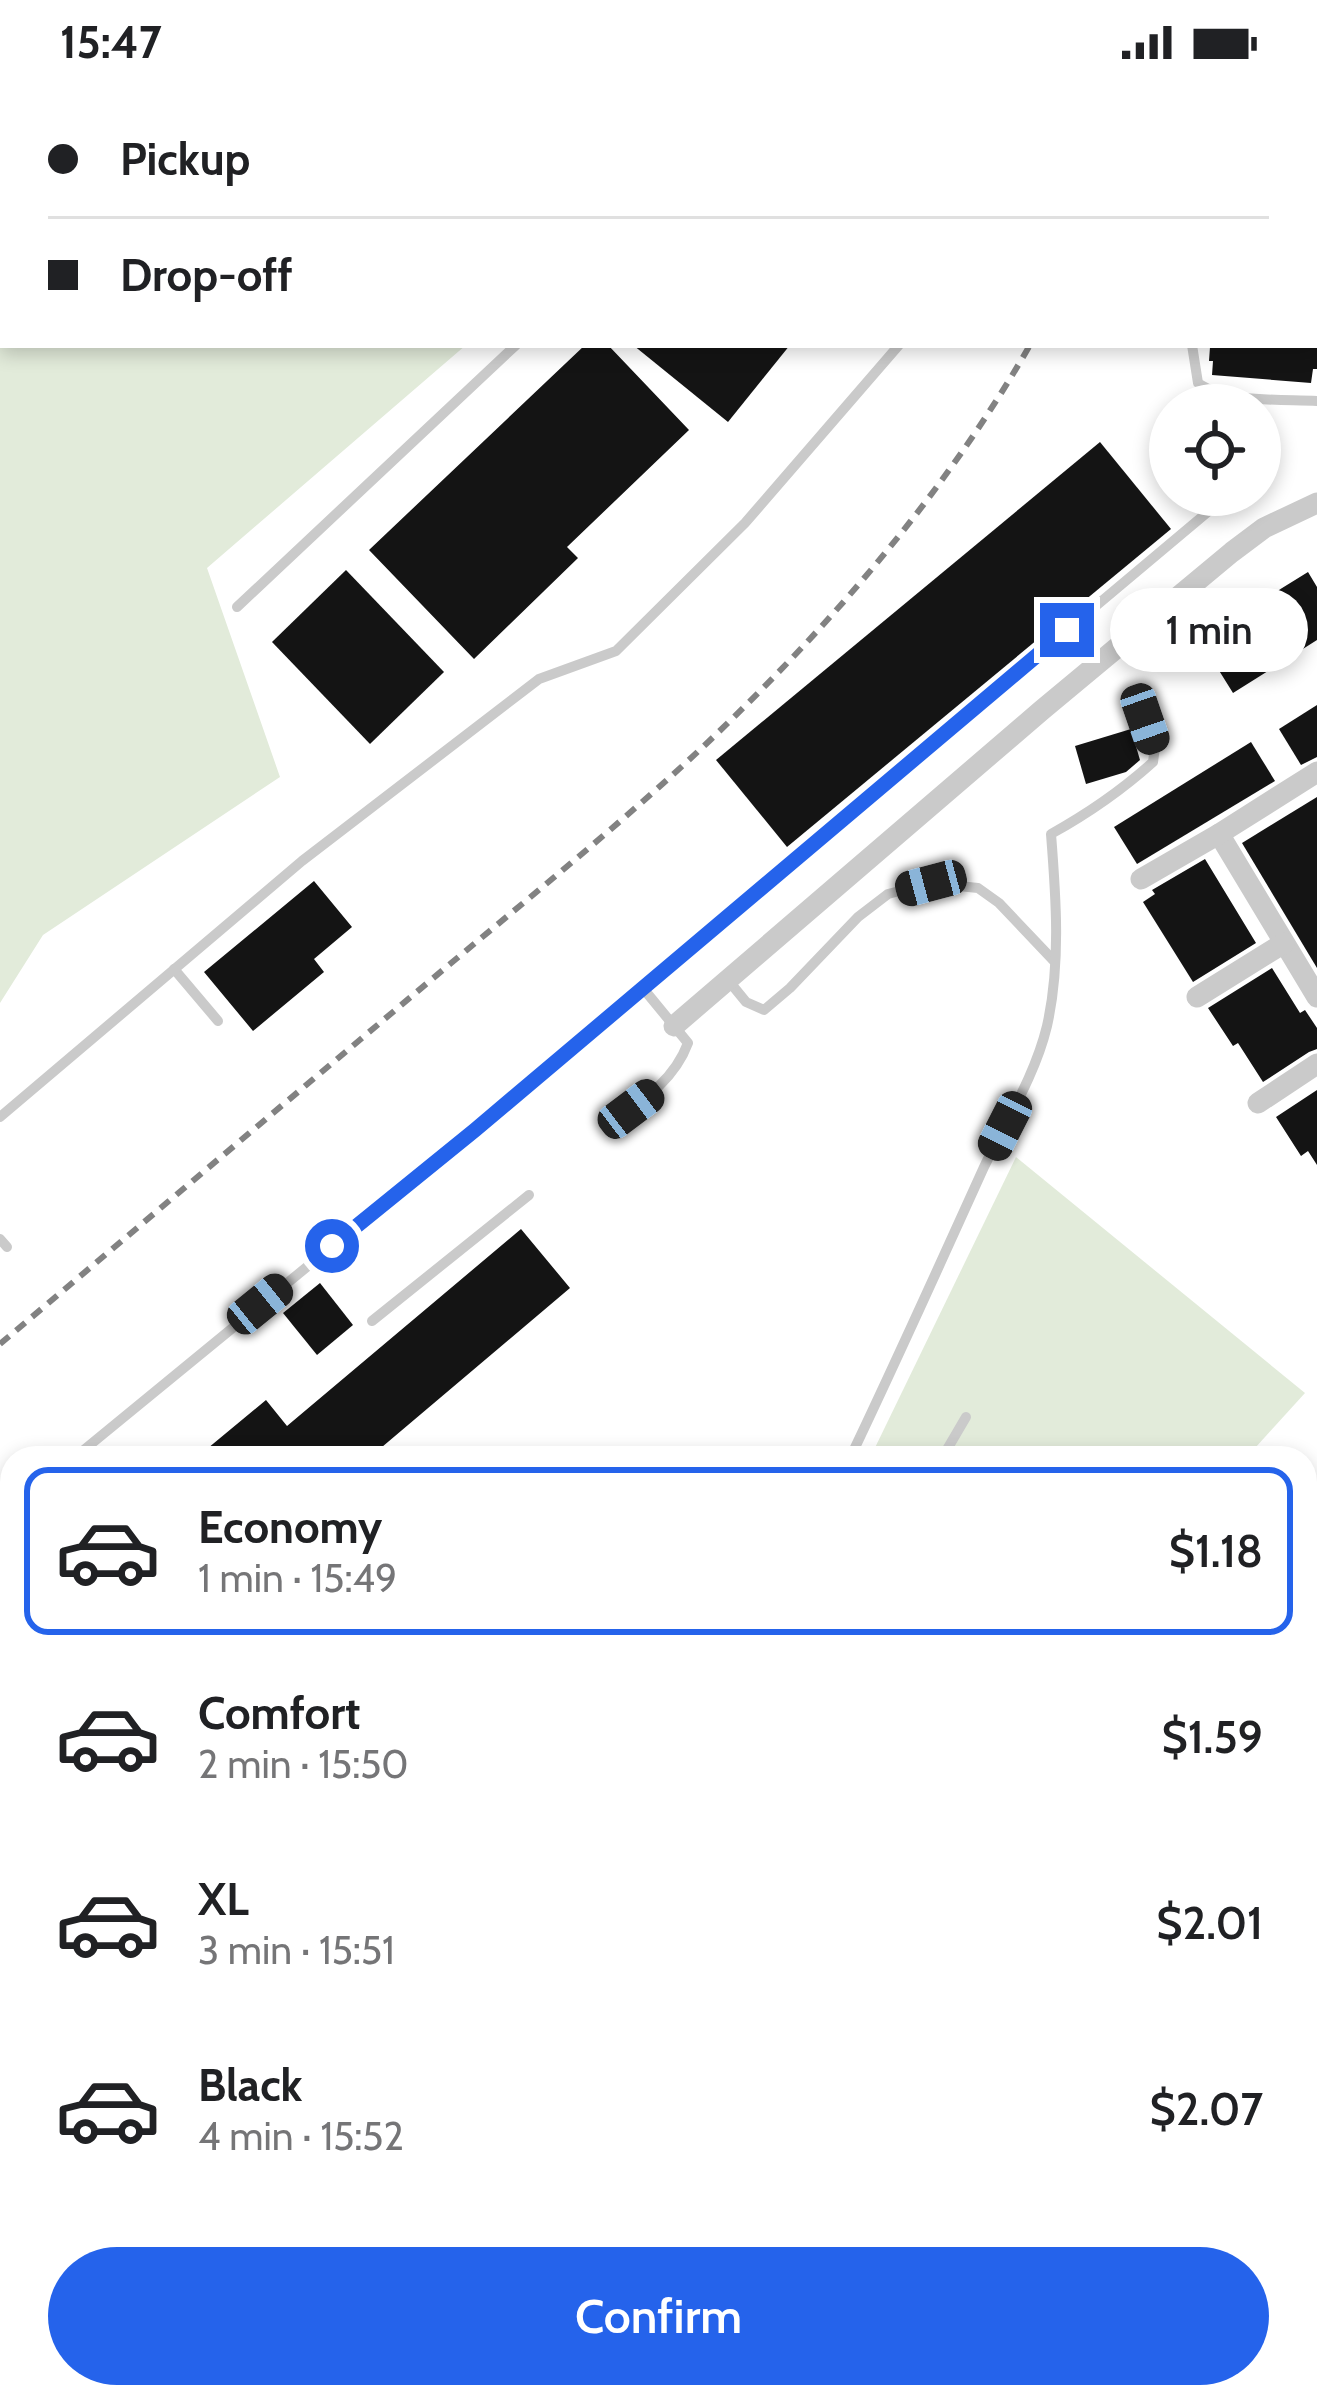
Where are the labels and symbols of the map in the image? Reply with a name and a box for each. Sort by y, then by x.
callout: 1 min [1109,588,1307,672]
route end [1040,603,1094,657]
car [1116,679,1174,759]
car [892,856,970,910]
car [591,1073,671,1145]
car [973,1086,1037,1166]
route start [305,1219,359,1273]
car [221,1267,299,1341]

